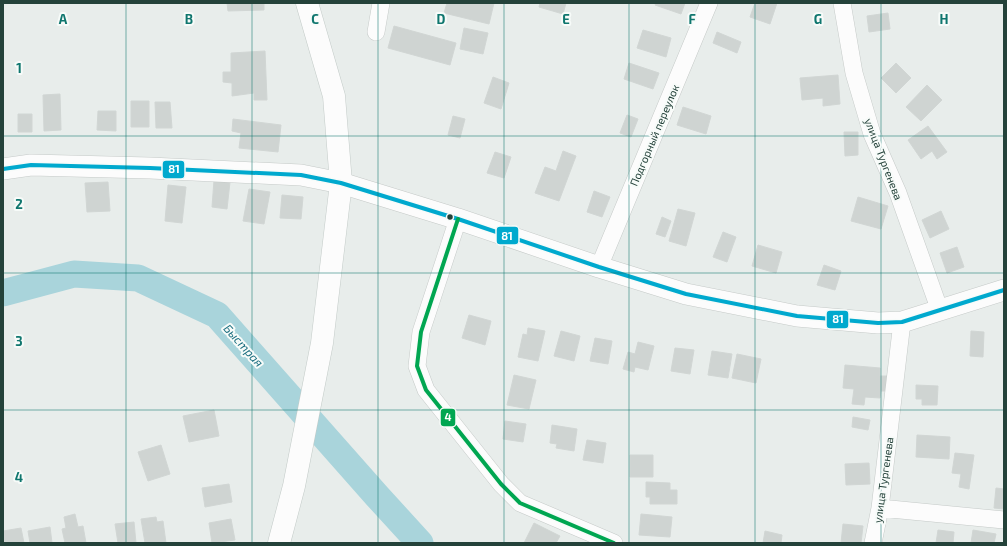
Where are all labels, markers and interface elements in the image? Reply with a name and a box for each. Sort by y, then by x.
text: A [59,11,68,27]
text: B [185,11,193,27]
text: C [311,11,319,27]
text: D [437,11,446,27]
text: E [562,11,570,27]
text: F [688,11,696,27]
text: G [814,11,822,27]
text: H [940,11,949,27]
text: 1 [16,60,22,76]
street label: Подгорный переулок [627,82,682,188]
street label: улица Тургенева [861,116,906,202]
line badge: 81 [162,160,185,179]
text: 81 [168,162,180,175]
text: 2 [15,196,23,212]
unlabelled marker [445,212,455,222]
line badge: 81 [496,226,519,245]
text: 81 [501,229,513,242]
line badge: 81 [826,310,849,329]
text: 81 [832,312,844,325]
water label: Быстрая [221,321,267,369]
text: 3 [15,333,23,349]
line badge: 4 [440,408,456,427]
text: 4 [444,410,452,423]
street label: улица Тургенева [871,436,896,524]
text: 4 [15,469,23,485]

